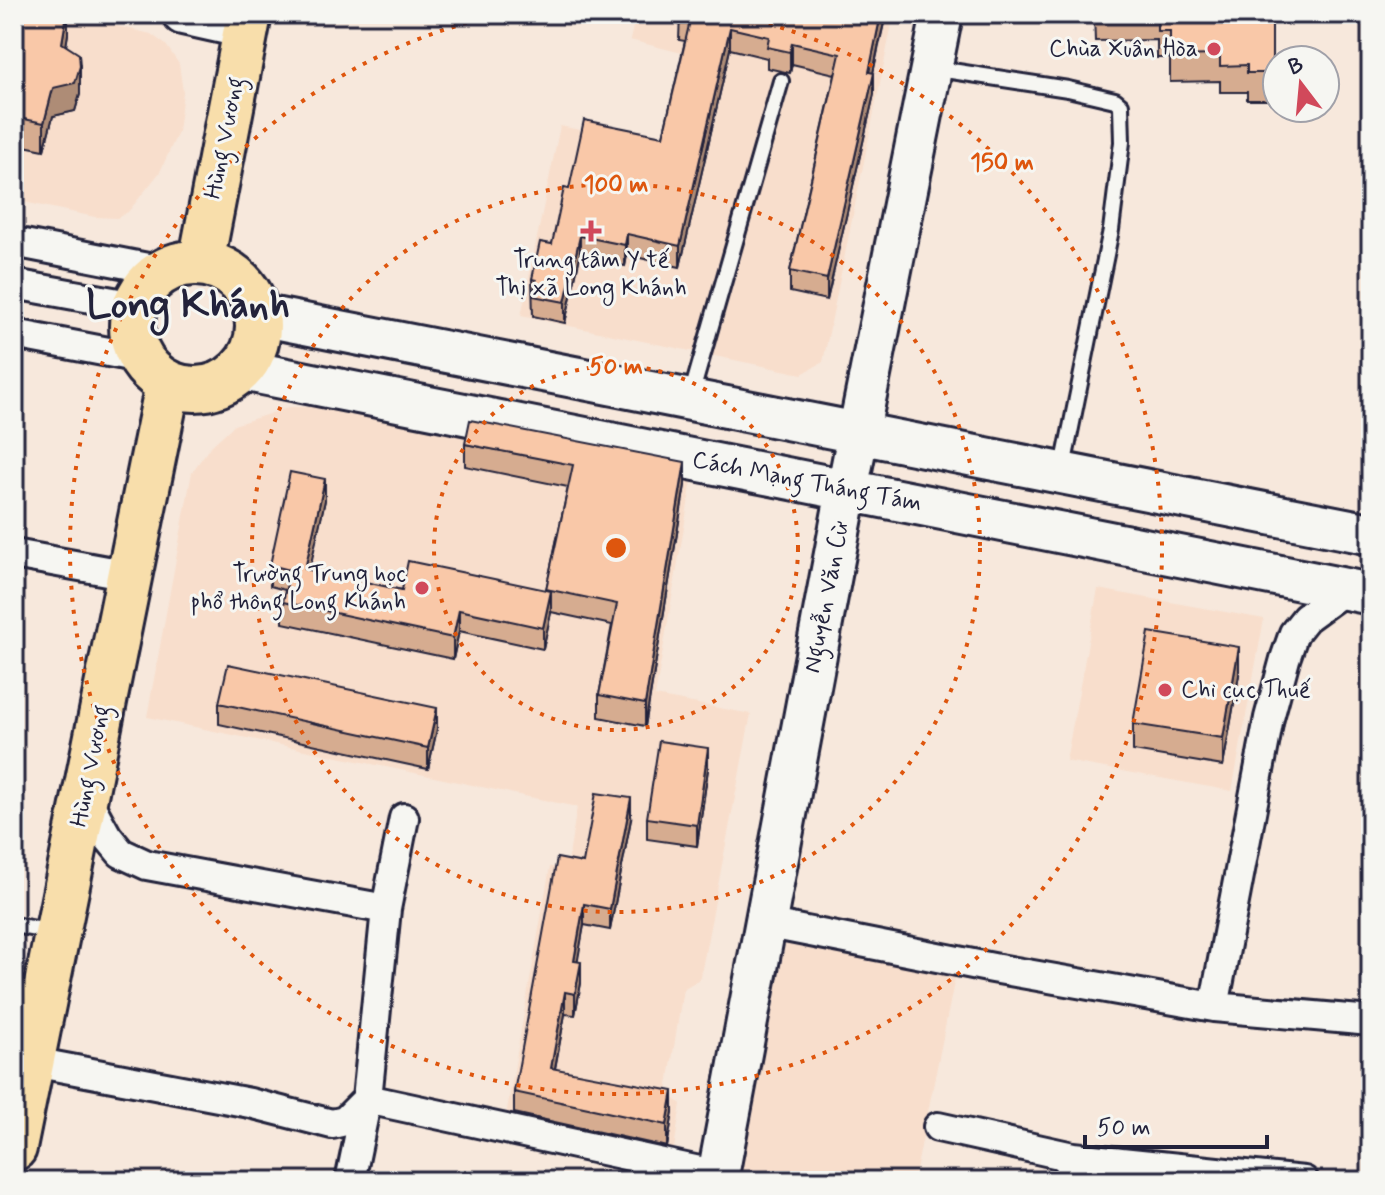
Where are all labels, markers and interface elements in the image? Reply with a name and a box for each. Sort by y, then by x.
place label: Chùa Xuân Hòa [1049,34,1198,65]
marker: Chùa Xuân Hòa [1205,40,1223,58]
north arrow [1261,44,1341,124]
text: B [1285,51,1307,82]
street label: Hùng Vương [198,74,255,202]
text: 150 m [970,148,1034,179]
text: 100 m [584,170,648,201]
marker: Trung tâm Y tế Thị xã Long Khánh [580,220,602,242]
place label: Trung tâm Y tế Thị xã Long Khánh [495,245,687,306]
district label: Long Khánh [86,280,290,336]
text: 50 m [589,352,643,383]
street label: Cách Mạng Tháng Tám [689,445,925,522]
street label: Nguyễn Văn Cừ [797,518,860,676]
centre of rings [602,534,630,562]
place label: Trường Trung học phổ thông Long Khánh [190,559,406,621]
marker: Trường Trung học phổ thông Long Khánh [413,579,431,597]
place label: Chi cục Thuế [1181,675,1311,706]
marker: Chi cục Thuế [1156,681,1174,699]
street label: Hùng Vương [64,702,121,830]
scale bar [1085,1099,1267,1149]
text: 50 m [1097,1113,1151,1144]

